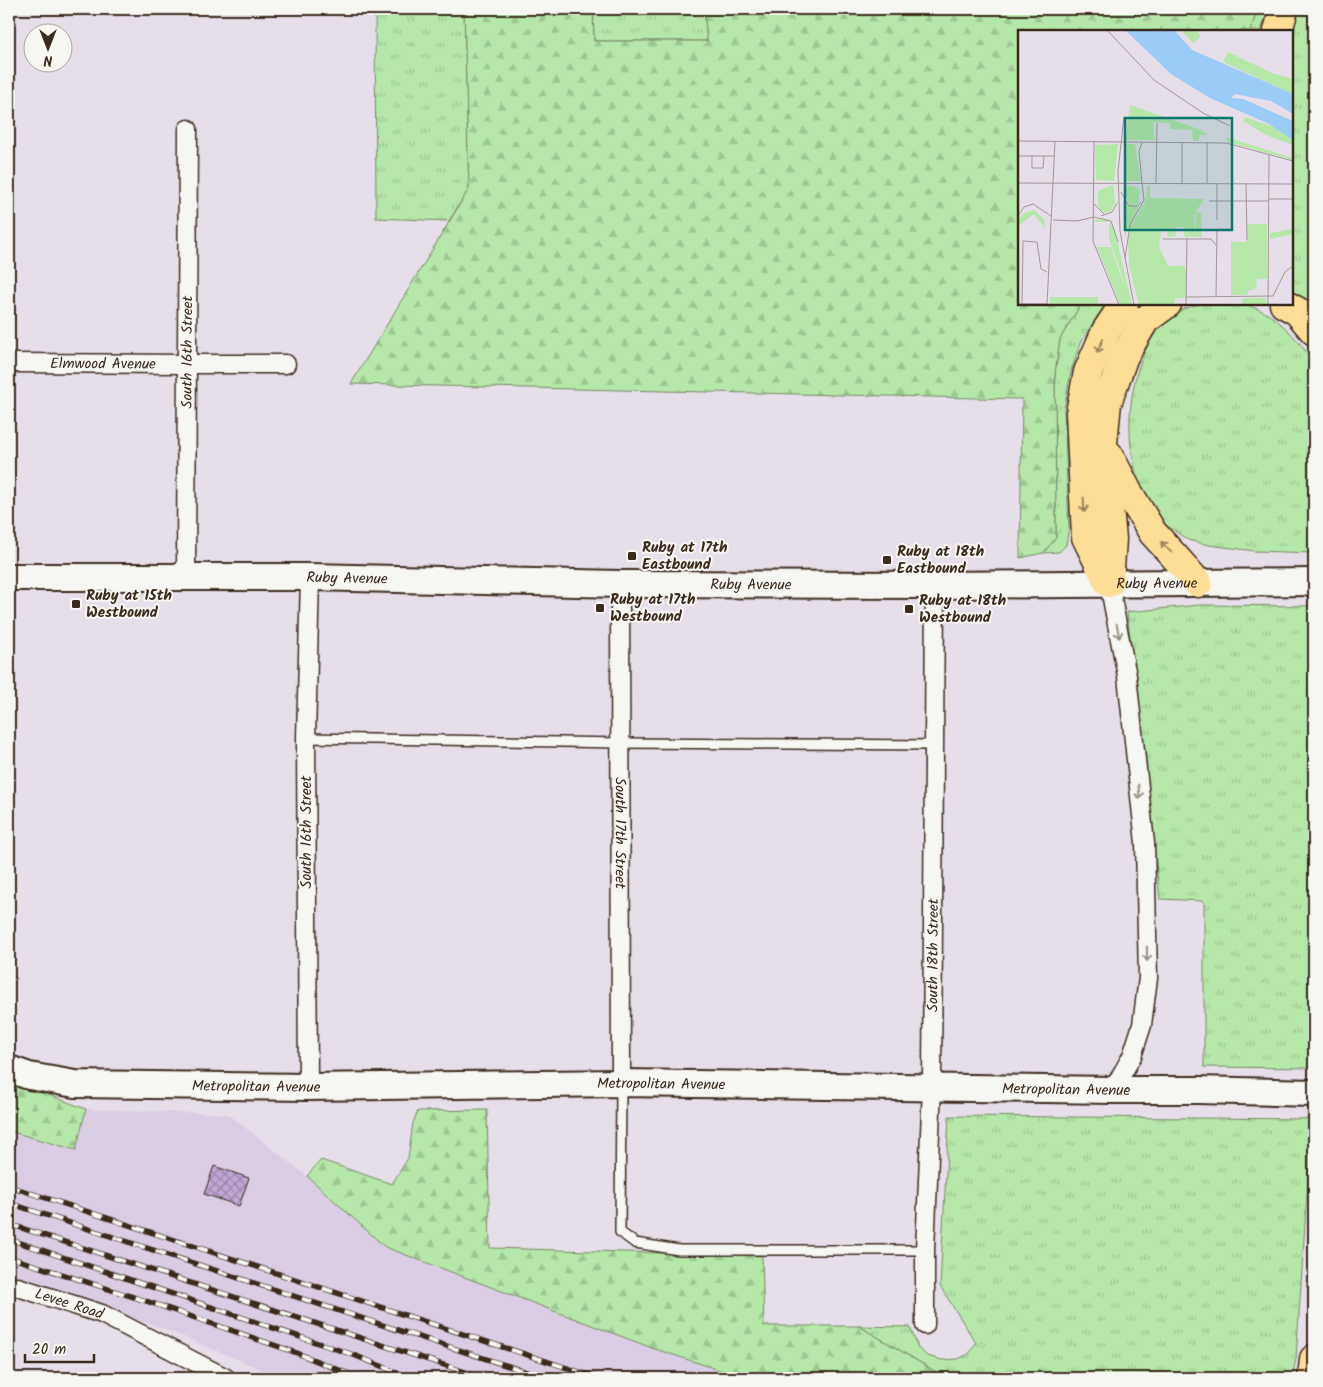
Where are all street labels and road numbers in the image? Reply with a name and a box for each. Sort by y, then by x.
street label: South 16th Street [176,295,200,409]
street label: Elmwood Avenue [50,352,156,377]
street label: Ruby Avenue [306,566,388,592]
street label: Ruby Avenue [1116,572,1198,597]
street label: Ruby Avenue [710,573,792,598]
street label: South 16th Street [295,775,319,888]
street label: South 17th Street [607,777,632,889]
street label: South 18th Street [921,898,946,1012]
street label: Metropolitan Avenue [597,1072,726,1097]
street label: Metropolitan Avenue [192,1075,321,1100]
street label: Metropolitan Avenue [1002,1077,1131,1103]
street label: Levee Road [32,1282,107,1327]

